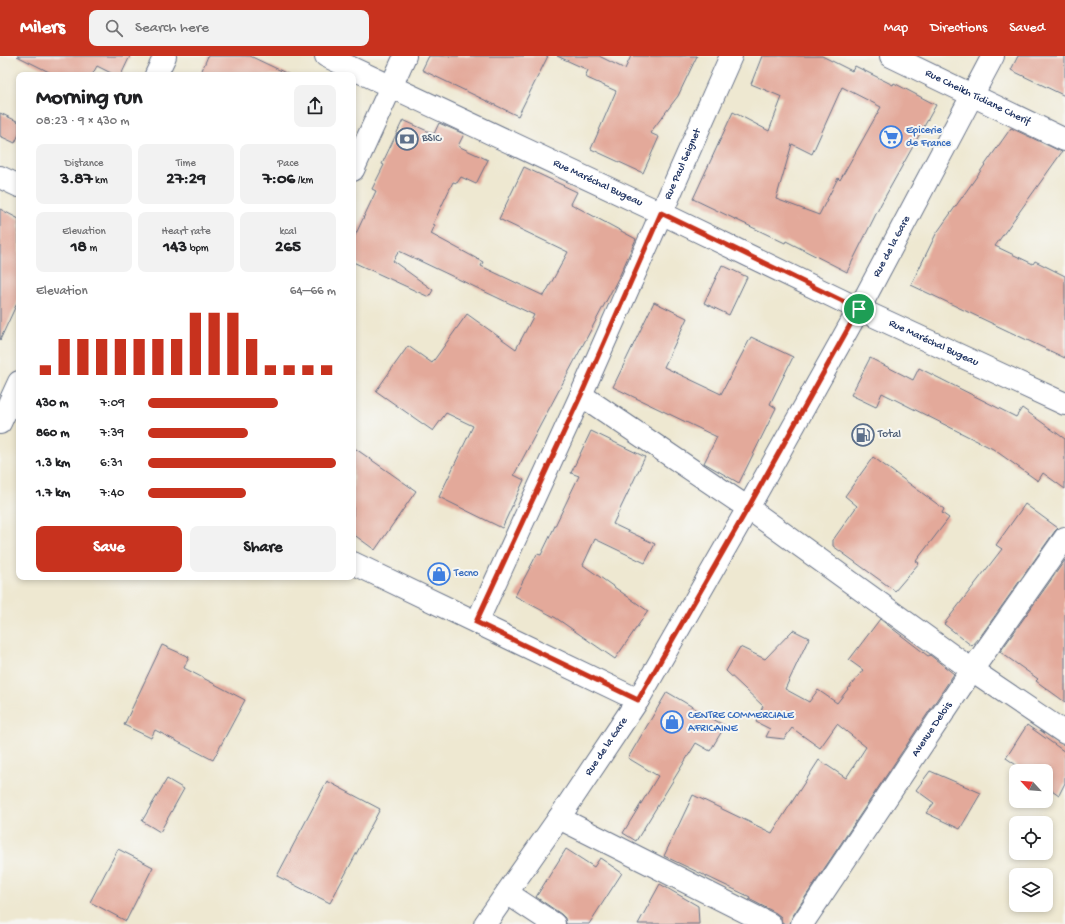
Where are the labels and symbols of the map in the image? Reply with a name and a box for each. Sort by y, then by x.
street label: Rue Cheikh Tidiane Cherif [923,67,1034,129]
supermarket icon: Epicerie de France [878,124,904,150]
street label: Rue Paul Seignet [662,125,705,202]
place label: Epicerie de France [906,125,951,150]
bank icon: BSIC [394,126,420,152]
place label: BSIC [421,133,442,145]
street label: Rue Maréchal Bugeau [551,157,644,209]
street label: Rue de la Gare [871,214,913,279]
pin [842,292,876,326]
street label: Rue Maréchal Bugeau [887,317,980,369]
fuel station icon: Total [850,422,876,448]
place label: Total [877,429,902,441]
shop icon: Tecno [426,561,452,587]
place label: Tecno [453,568,479,580]
street label: Avenue Delois [910,699,955,759]
shop icon: CENTRE COMMERCIALE AFRICAINE [659,709,685,735]
place label: CENTRE COMMERCIALE AFRICAINE [688,710,795,735]
street label: Rue de la Gare [583,715,631,778]
north arrow [1009,764,1053,808]

